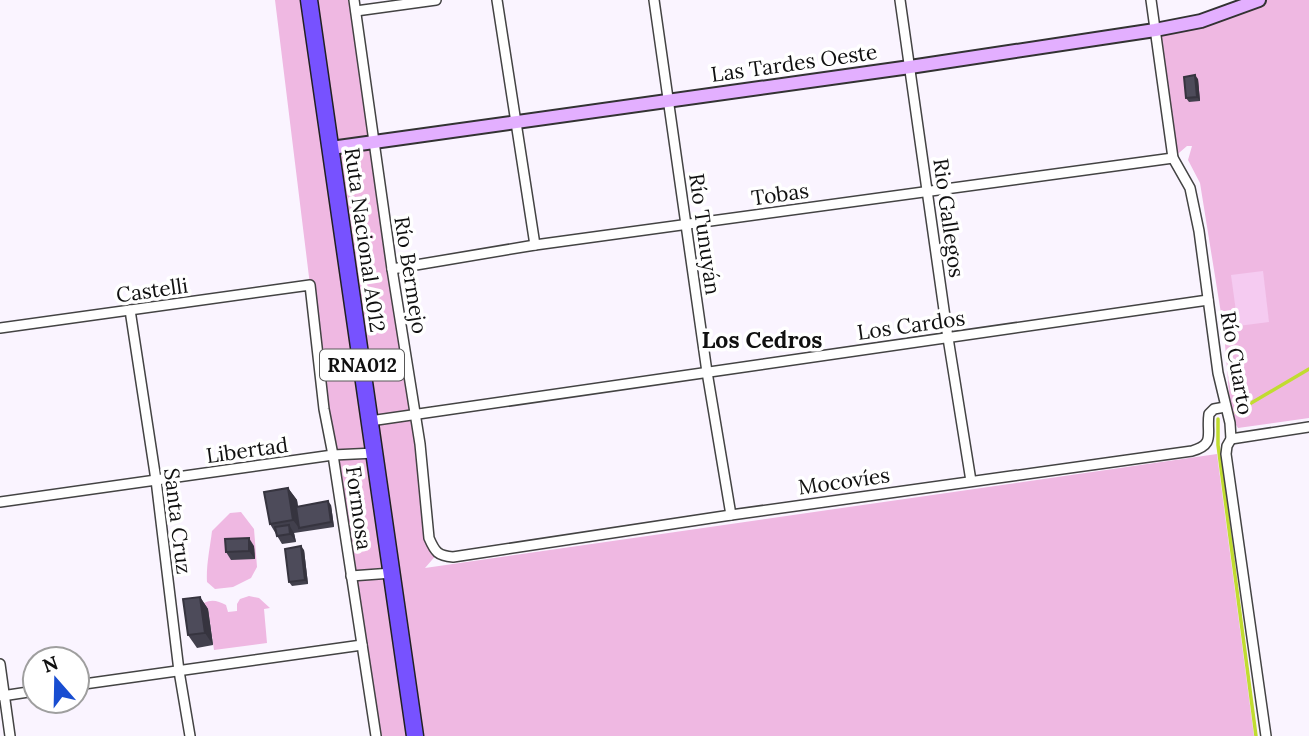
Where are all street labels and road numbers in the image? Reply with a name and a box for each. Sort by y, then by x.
street label: Las Tardes Oeste [709,38,879,88]
street label: Ruta Nacional A012 [339,146,391,334]
street label: Rio Gallegos [927,157,971,279]
street label: Río Tunuyán [683,172,727,297]
street label: Tobas [750,177,810,211]
street label: Río Bermejo [388,214,434,336]
street label: Castelli [114,272,190,308]
street label: Los Cardos [855,304,967,346]
street label: Río Cuarto [1215,309,1259,417]
road number: RNA012 [320,350,404,380]
street label: Libertad [204,431,290,469]
street label: Mocovíes [796,461,892,501]
street label: Formosa [340,464,378,552]
street label: Santa Cruz [158,466,198,576]

